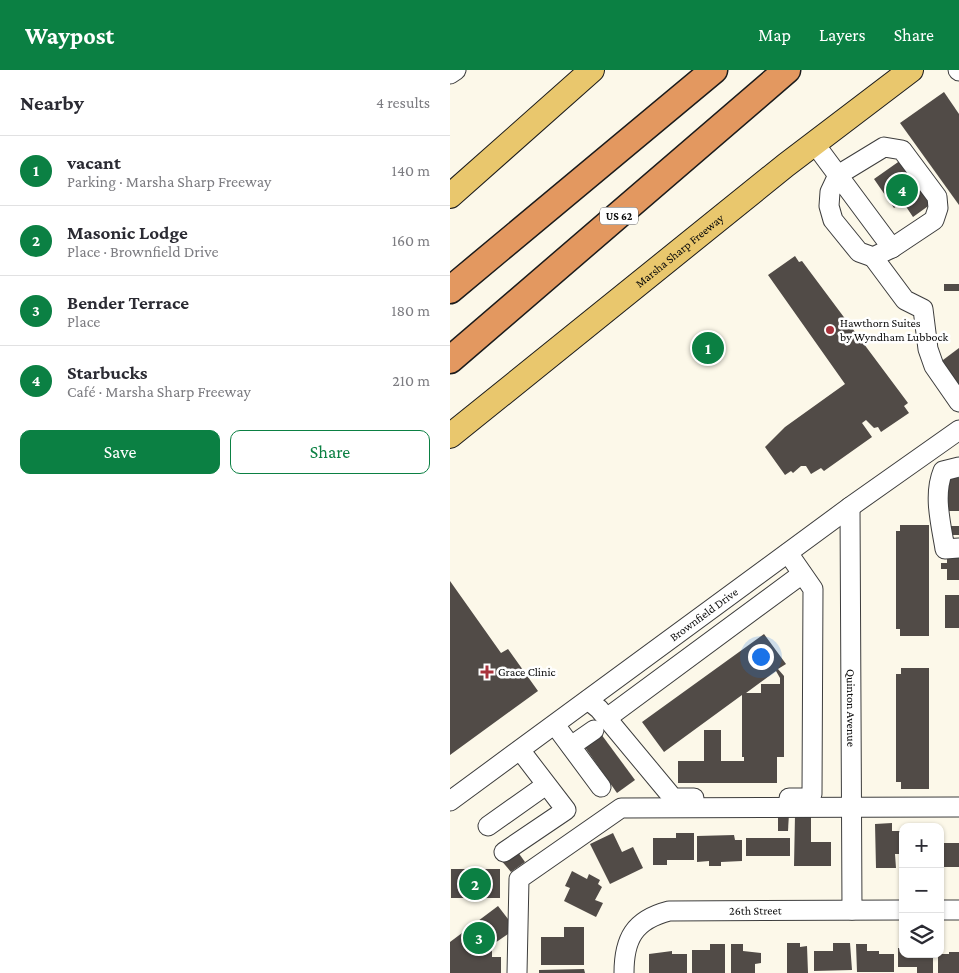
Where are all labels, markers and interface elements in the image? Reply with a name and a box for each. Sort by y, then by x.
text: Waypost [25,22,114,49]
text: Map [758,25,791,45]
text: Layers [819,25,866,45]
text: Share [894,25,934,45]
text: Nearby [20,91,84,115]
text: 4 results [376,94,430,111]
text: vacant [67,152,121,173]
text: 1 [33,162,39,179]
text: 140 m [392,162,430,179]
pin: 4 [886,171,918,209]
text: Parking · Marsha Sharp Freeway [67,173,271,190]
road number: US 62 [600,208,638,224]
street label: Marsha Sharp Freeway [633,211,727,291]
text: Masonic Lodge [67,222,188,243]
text: 2 [32,232,40,249]
text: 160 m [392,232,430,249]
text: Place · Brownfield Drive [67,243,218,260]
text: Bender Terrace [67,292,189,313]
text: 3 [32,302,40,319]
text: 180 m [391,302,430,319]
text: Place [67,313,100,330]
place label: Hawthorn Suites by Wyndham Lubbock [840,316,948,344]
marker: Hawthorn Suites by Wyndham Lubbock [824,324,836,336]
pin: 1 [692,329,724,367]
text: Starbucks [67,362,148,383]
text: 4 [32,372,40,389]
text: 210 m [392,372,430,389]
text: Café · Marsha Sharp Freeway [67,383,251,400]
button: Save [20,430,220,474]
button: Share [230,430,430,474]
street label: Brownfield Drive [667,585,741,644]
your location [748,644,774,670]
marker: Grace Clinic [480,665,494,679]
place label: Grace Clinic [498,665,556,679]
street label: Quinton Avenue [844,669,858,747]
map controls [899,823,944,958]
button: + [899,823,944,868]
pin: 2 [459,865,491,903]
button: − [899,868,944,913]
street label: 26th Street [729,904,783,918]
button: layers [899,913,944,958]
pin: 3 [463,919,495,957]

